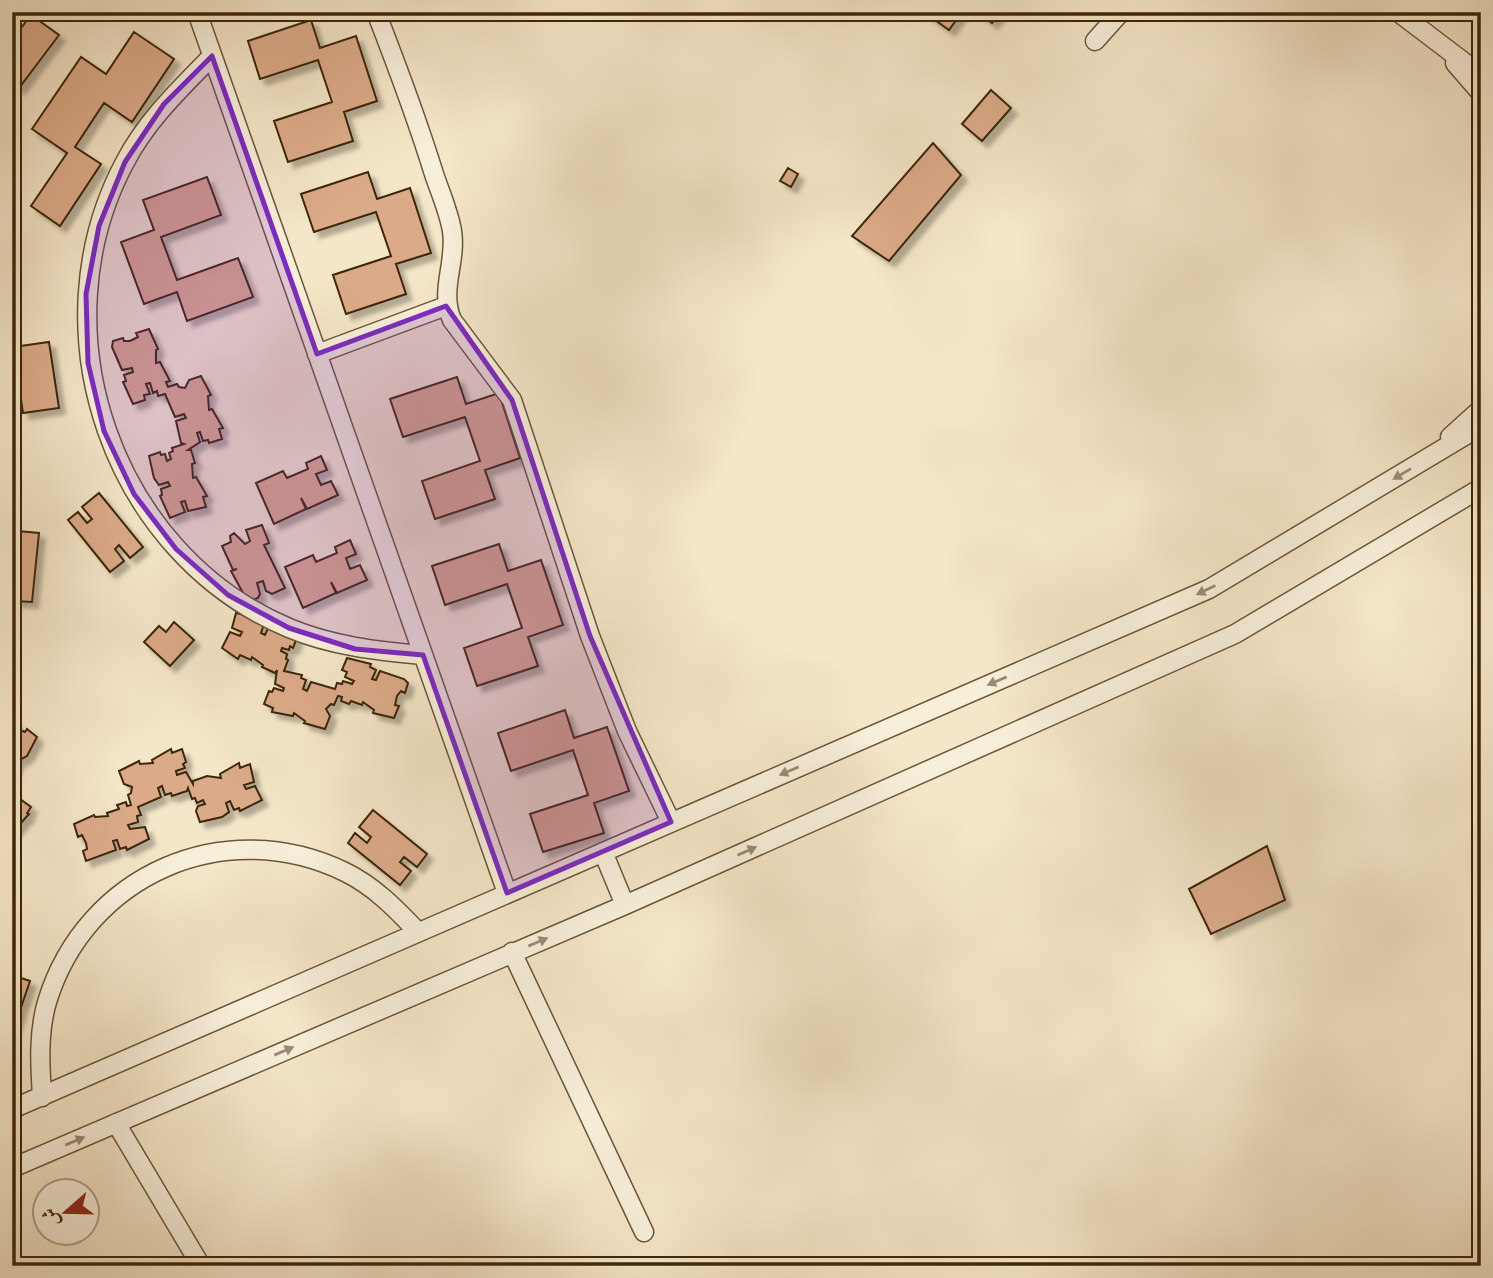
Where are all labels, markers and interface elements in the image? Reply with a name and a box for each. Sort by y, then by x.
one-way arrow [1392,468,1411,480]
one-way arrow [1196,584,1216,595]
one-way arrow [987,675,1007,687]
one-way arrow [778,766,799,777]
one-way arrow [736,845,757,856]
one-way arrow [528,936,549,947]
one-way arrow [274,1045,294,1057]
one-way arrow [65,1135,85,1147]
north arrow [32,1176,102,1246]
text: ش [36,1205,65,1230]

